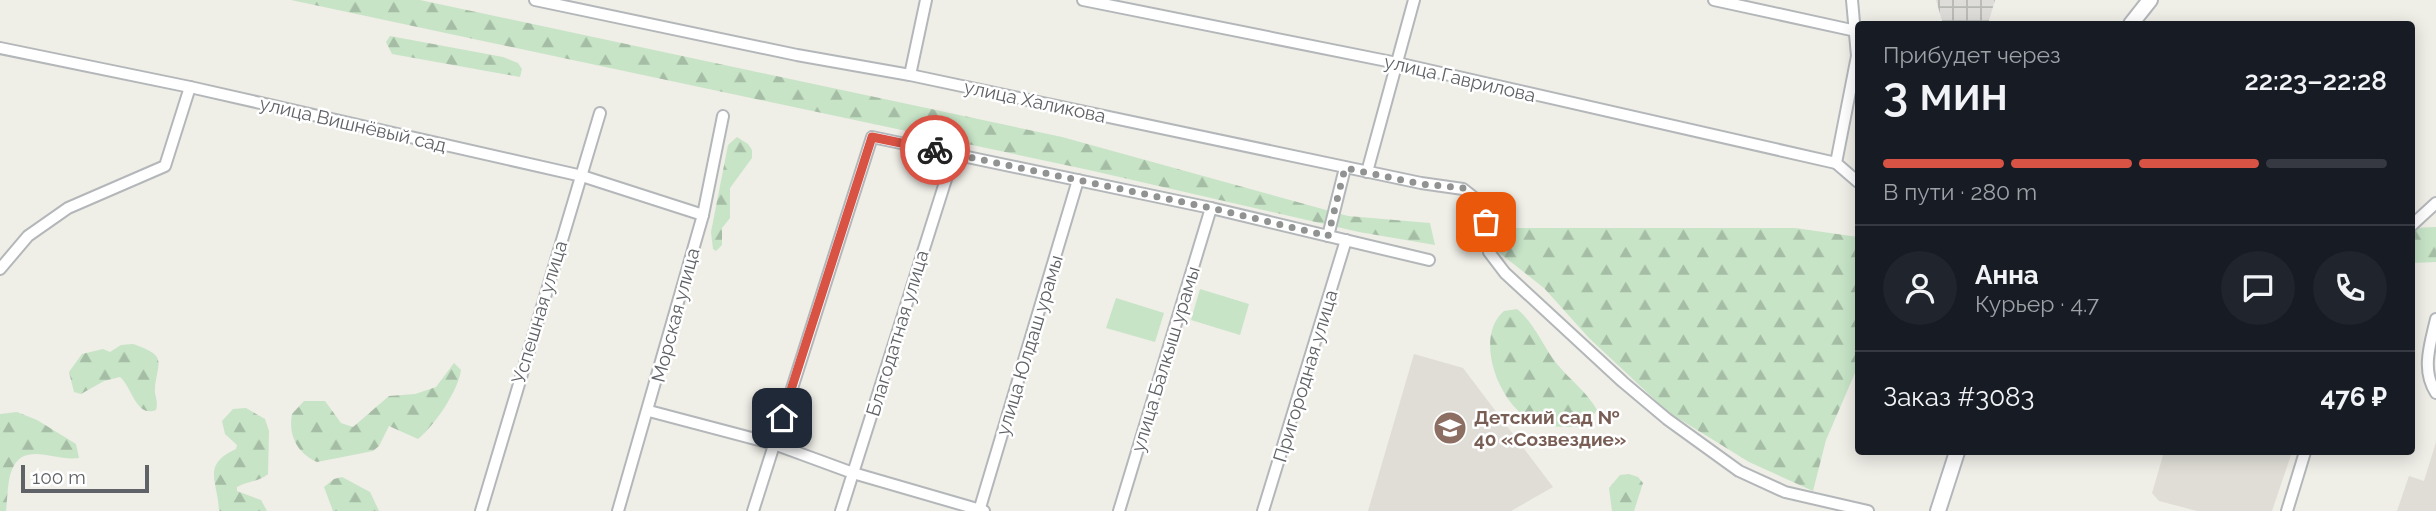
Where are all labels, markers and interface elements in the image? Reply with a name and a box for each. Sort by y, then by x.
text: Прибудет через [1883,41,2061,68]
street label: улица Гаврилова [1382,50,1538,106]
text: 22:23–22:28 [2244,66,2387,96]
text: 3 мин [1883,67,2008,121]
street label: улица Халикова [962,75,1108,127]
street label: улица Вишнёвый сад [258,92,448,156]
courier [900,115,970,185]
icon: bike [916,131,954,169]
text: В пути · 280 m [1883,178,2037,205]
pin [1456,192,1516,252]
icon: bag [1467,203,1505,241]
street label: Успешная улица [507,238,571,386]
street label: Морская улица [647,245,703,385]
street label: Благодатная улица [861,247,933,419]
button: person [1883,251,1957,325]
button: chat [2221,251,2295,325]
button: phone [2313,251,2387,325]
street label: улица Юлдаш урамы [991,252,1067,438]
text: Анна [1975,260,2039,290]
street label: улица Балкыш урамы [1126,264,1204,454]
street label: Пригородная улица [1268,287,1342,465]
text: Курьер · 4.7 [1975,290,2099,317]
text: Заказ #3083 [1883,382,2034,412]
text: 476 ₽ [2320,382,2387,412]
pin [752,388,812,448]
icon: home [763,399,801,437]
place label: Детский сад № 40 «Созвездие» [1474,406,1626,450]
school or university icon: Детский сад № 40 «Созвездие» [1431,409,1469,447]
scale bar [21,462,149,494]
text: 100 m [32,466,86,488]

